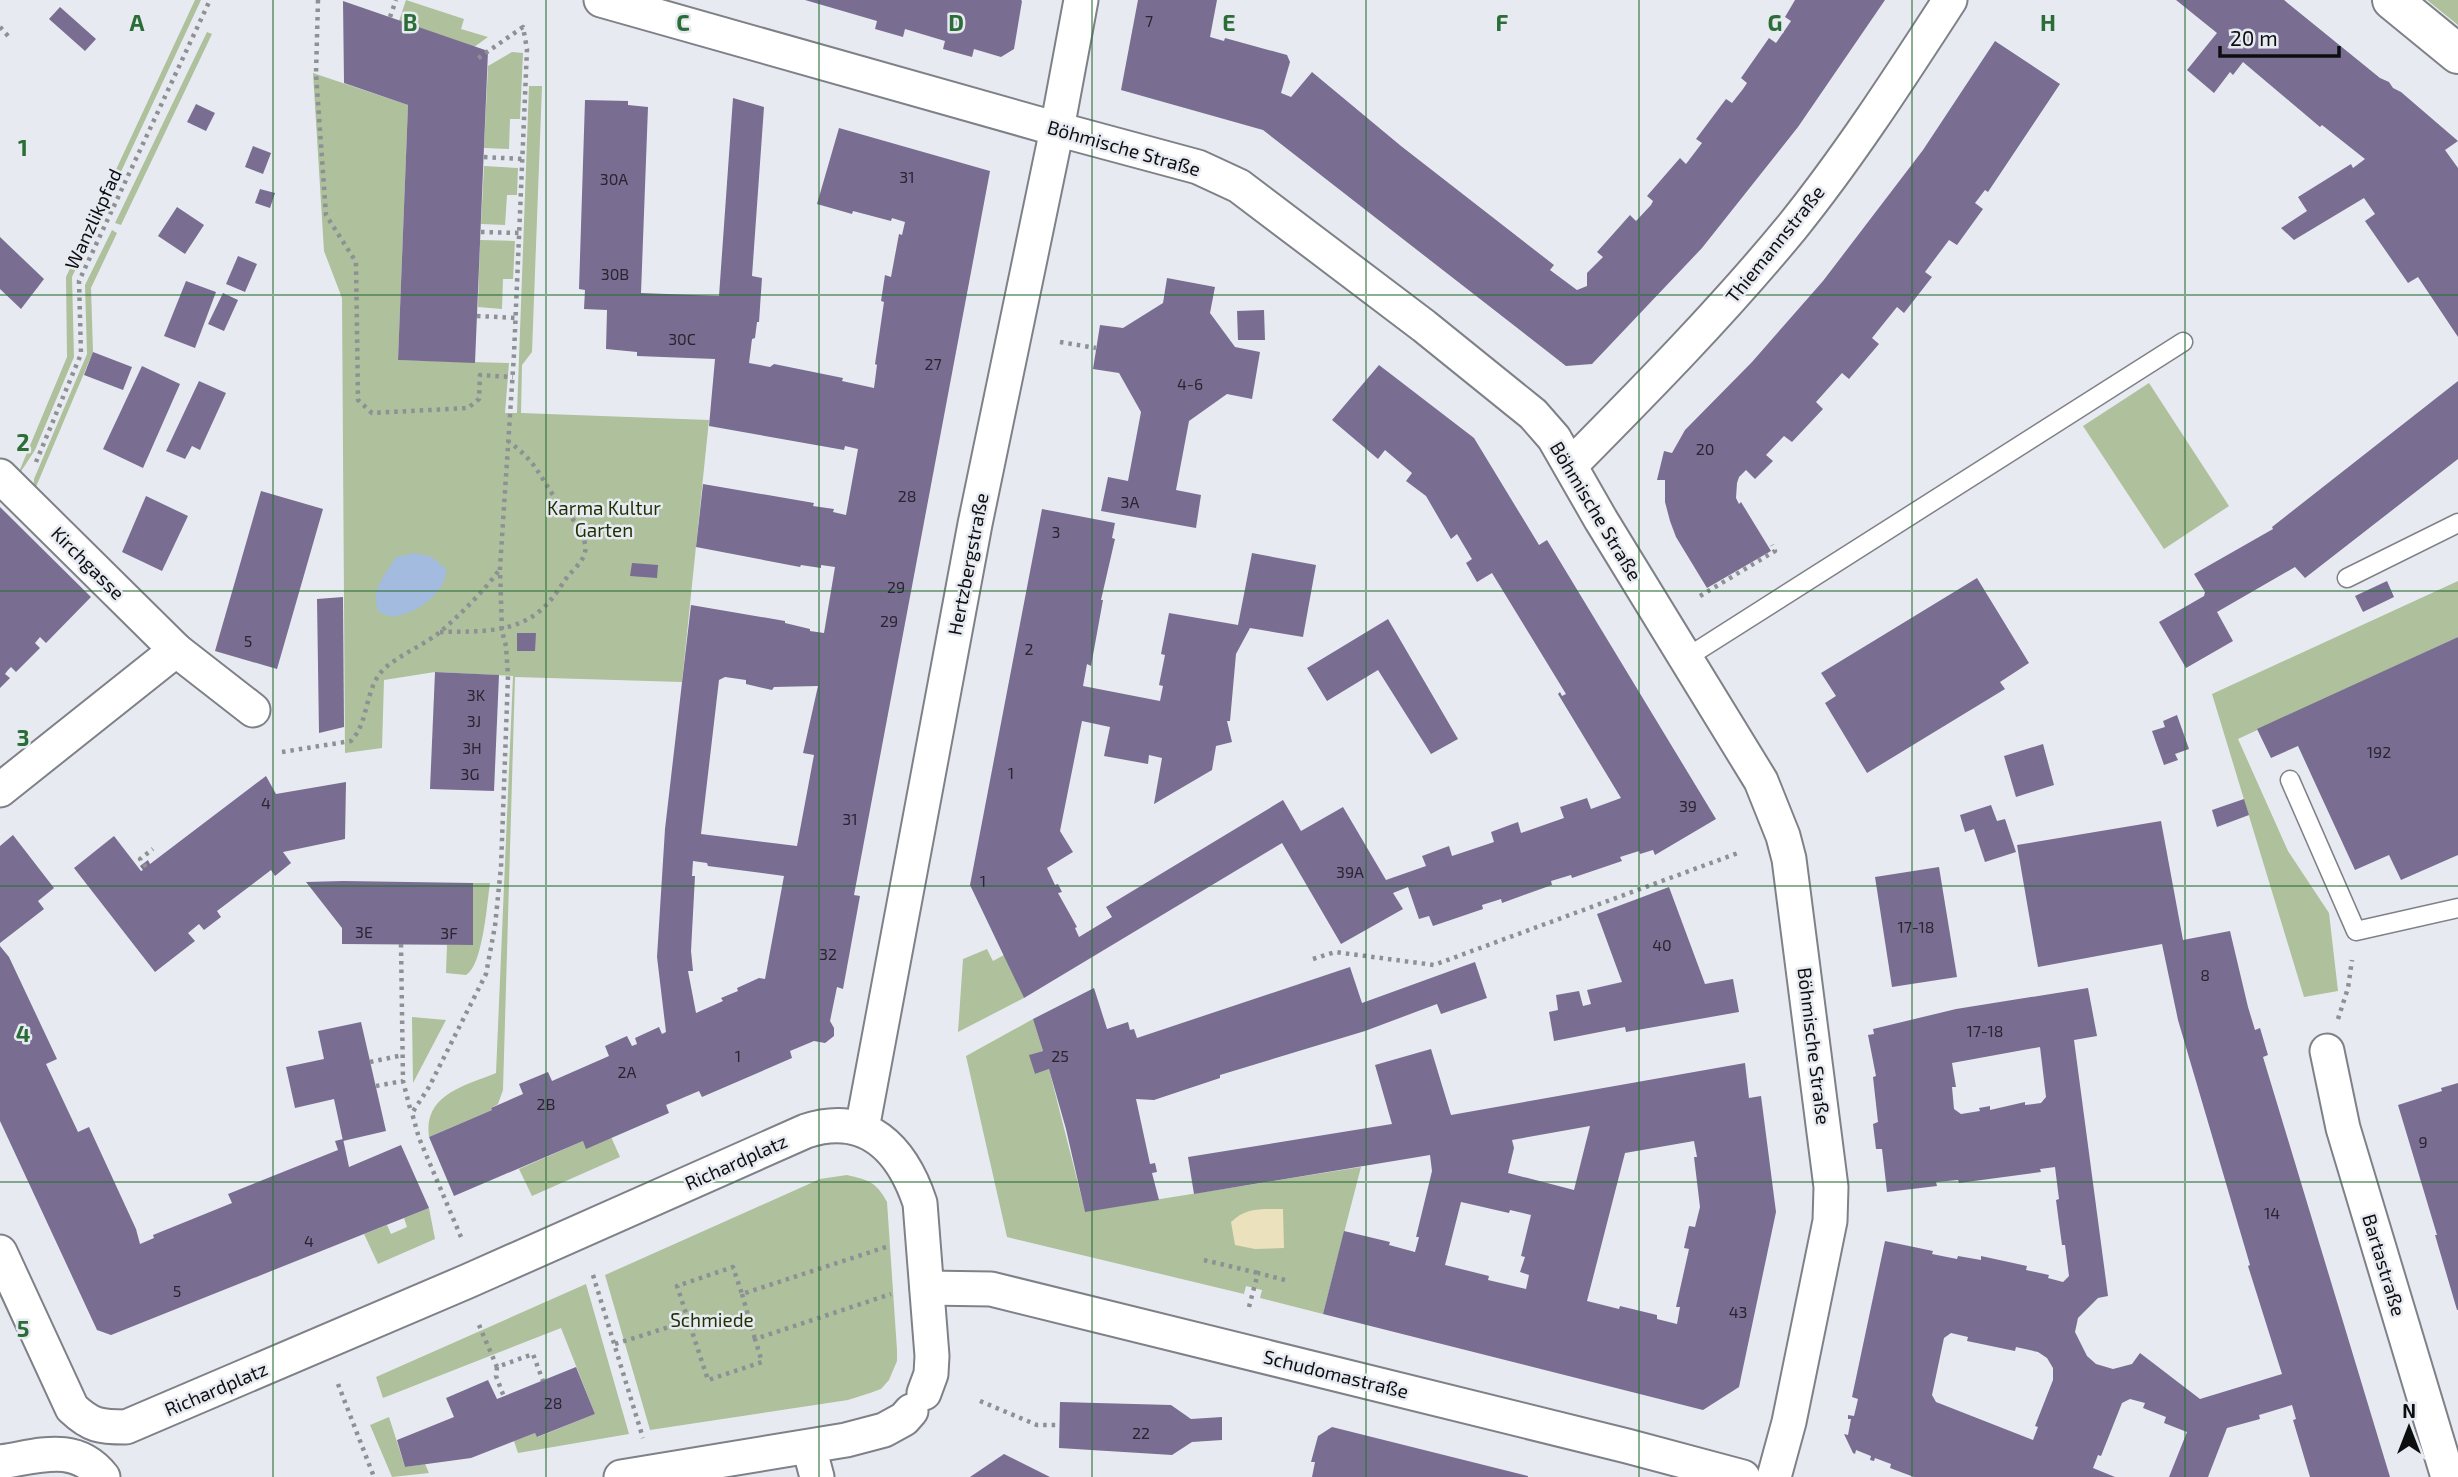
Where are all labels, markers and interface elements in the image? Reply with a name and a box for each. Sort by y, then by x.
text: A [129,8,145,36]
text: B [403,8,417,36]
text: C [676,8,690,36]
text: D [948,8,964,36]
text: E [1222,8,1236,36]
text: F [1496,8,1509,36]
text: G [1768,8,1782,36]
text: H [2040,8,2056,36]
house number: 7 [1145,11,1153,30]
scale bar [2220,14,2339,58]
text: 20 m [2230,25,2278,50]
street label: Böhmische Straße [1045,115,1203,180]
text: 1 [18,133,28,161]
street label: Wanzlikpfad [59,165,126,273]
house number: 31 [899,167,915,186]
house number: 30A [600,169,628,188]
street label: Thiemannstraße [1720,180,1829,307]
house number: 30B [601,264,629,283]
house number: 30C [668,329,696,348]
house number: 27 [924,354,942,373]
house number: 4-6 [1177,374,1203,393]
text: 2 [16,428,30,456]
street label: Böhmische Straße [1546,437,1647,584]
house number: 20 [1696,439,1714,458]
house number: 28 [898,486,916,505]
street label: Hertzbergstraße [942,491,993,637]
house number: 3A [1121,492,1139,511]
park label: Karma Kultur Garten [547,496,661,541]
street label: Kirchgasse [47,521,130,604]
house number: 3 [1052,522,1060,541]
house number: 29 [887,577,905,596]
house number: 29 [880,611,898,630]
house number: 5 [244,631,252,650]
house number: 2 [1025,639,1034,658]
house number: 3K [467,685,486,704]
house number: 3J [467,711,481,730]
text: 3 [16,723,30,751]
house number: 3H [462,738,482,757]
house number: 192 [2367,742,2391,761]
house number: 1 [1008,763,1014,782]
house number: 3G [461,764,479,783]
house number: 4 [261,793,271,812]
house number: 39 [1679,796,1697,815]
house number: 31 [842,809,858,828]
house number: 39A [1336,862,1364,881]
house number: 1 [980,871,986,890]
house number: 17-18 [1898,917,1934,936]
house number: 3E [355,922,373,941]
house number: 3F [440,923,458,942]
house number: 40 [1652,935,1672,954]
house number: 32 [819,944,837,963]
house number: 8 [2200,965,2210,984]
street label: Böhmische Straße [1793,966,1836,1126]
text: 4 [16,1019,30,1047]
house number: 17-18 [1967,1021,2003,1040]
house number: 1 [735,1046,741,1065]
house number: 25 [1051,1046,1069,1065]
house number: 2A [618,1062,637,1081]
house number: 2B [537,1094,555,1113]
street label: Richardplatz [681,1129,791,1194]
house number: 9 [2418,1132,2428,1151]
house number: 14 [2264,1203,2280,1222]
street label: Bartastraße [2358,1211,2411,1319]
house number: 4 [304,1231,314,1250]
house number: 5 [173,1281,181,1300]
house number: 43 [1729,1302,1747,1321]
park label: Schmiede [670,1308,754,1331]
text: 5 [17,1314,29,1342]
street label: Schudomastraße [1261,1344,1411,1403]
street label: Richardplatz [161,1357,271,1421]
house number: 28 [544,1393,562,1412]
north arrow [2374,1393,2444,1463]
text: N [2402,1399,2416,1422]
house number: 22 [1132,1423,1150,1442]

